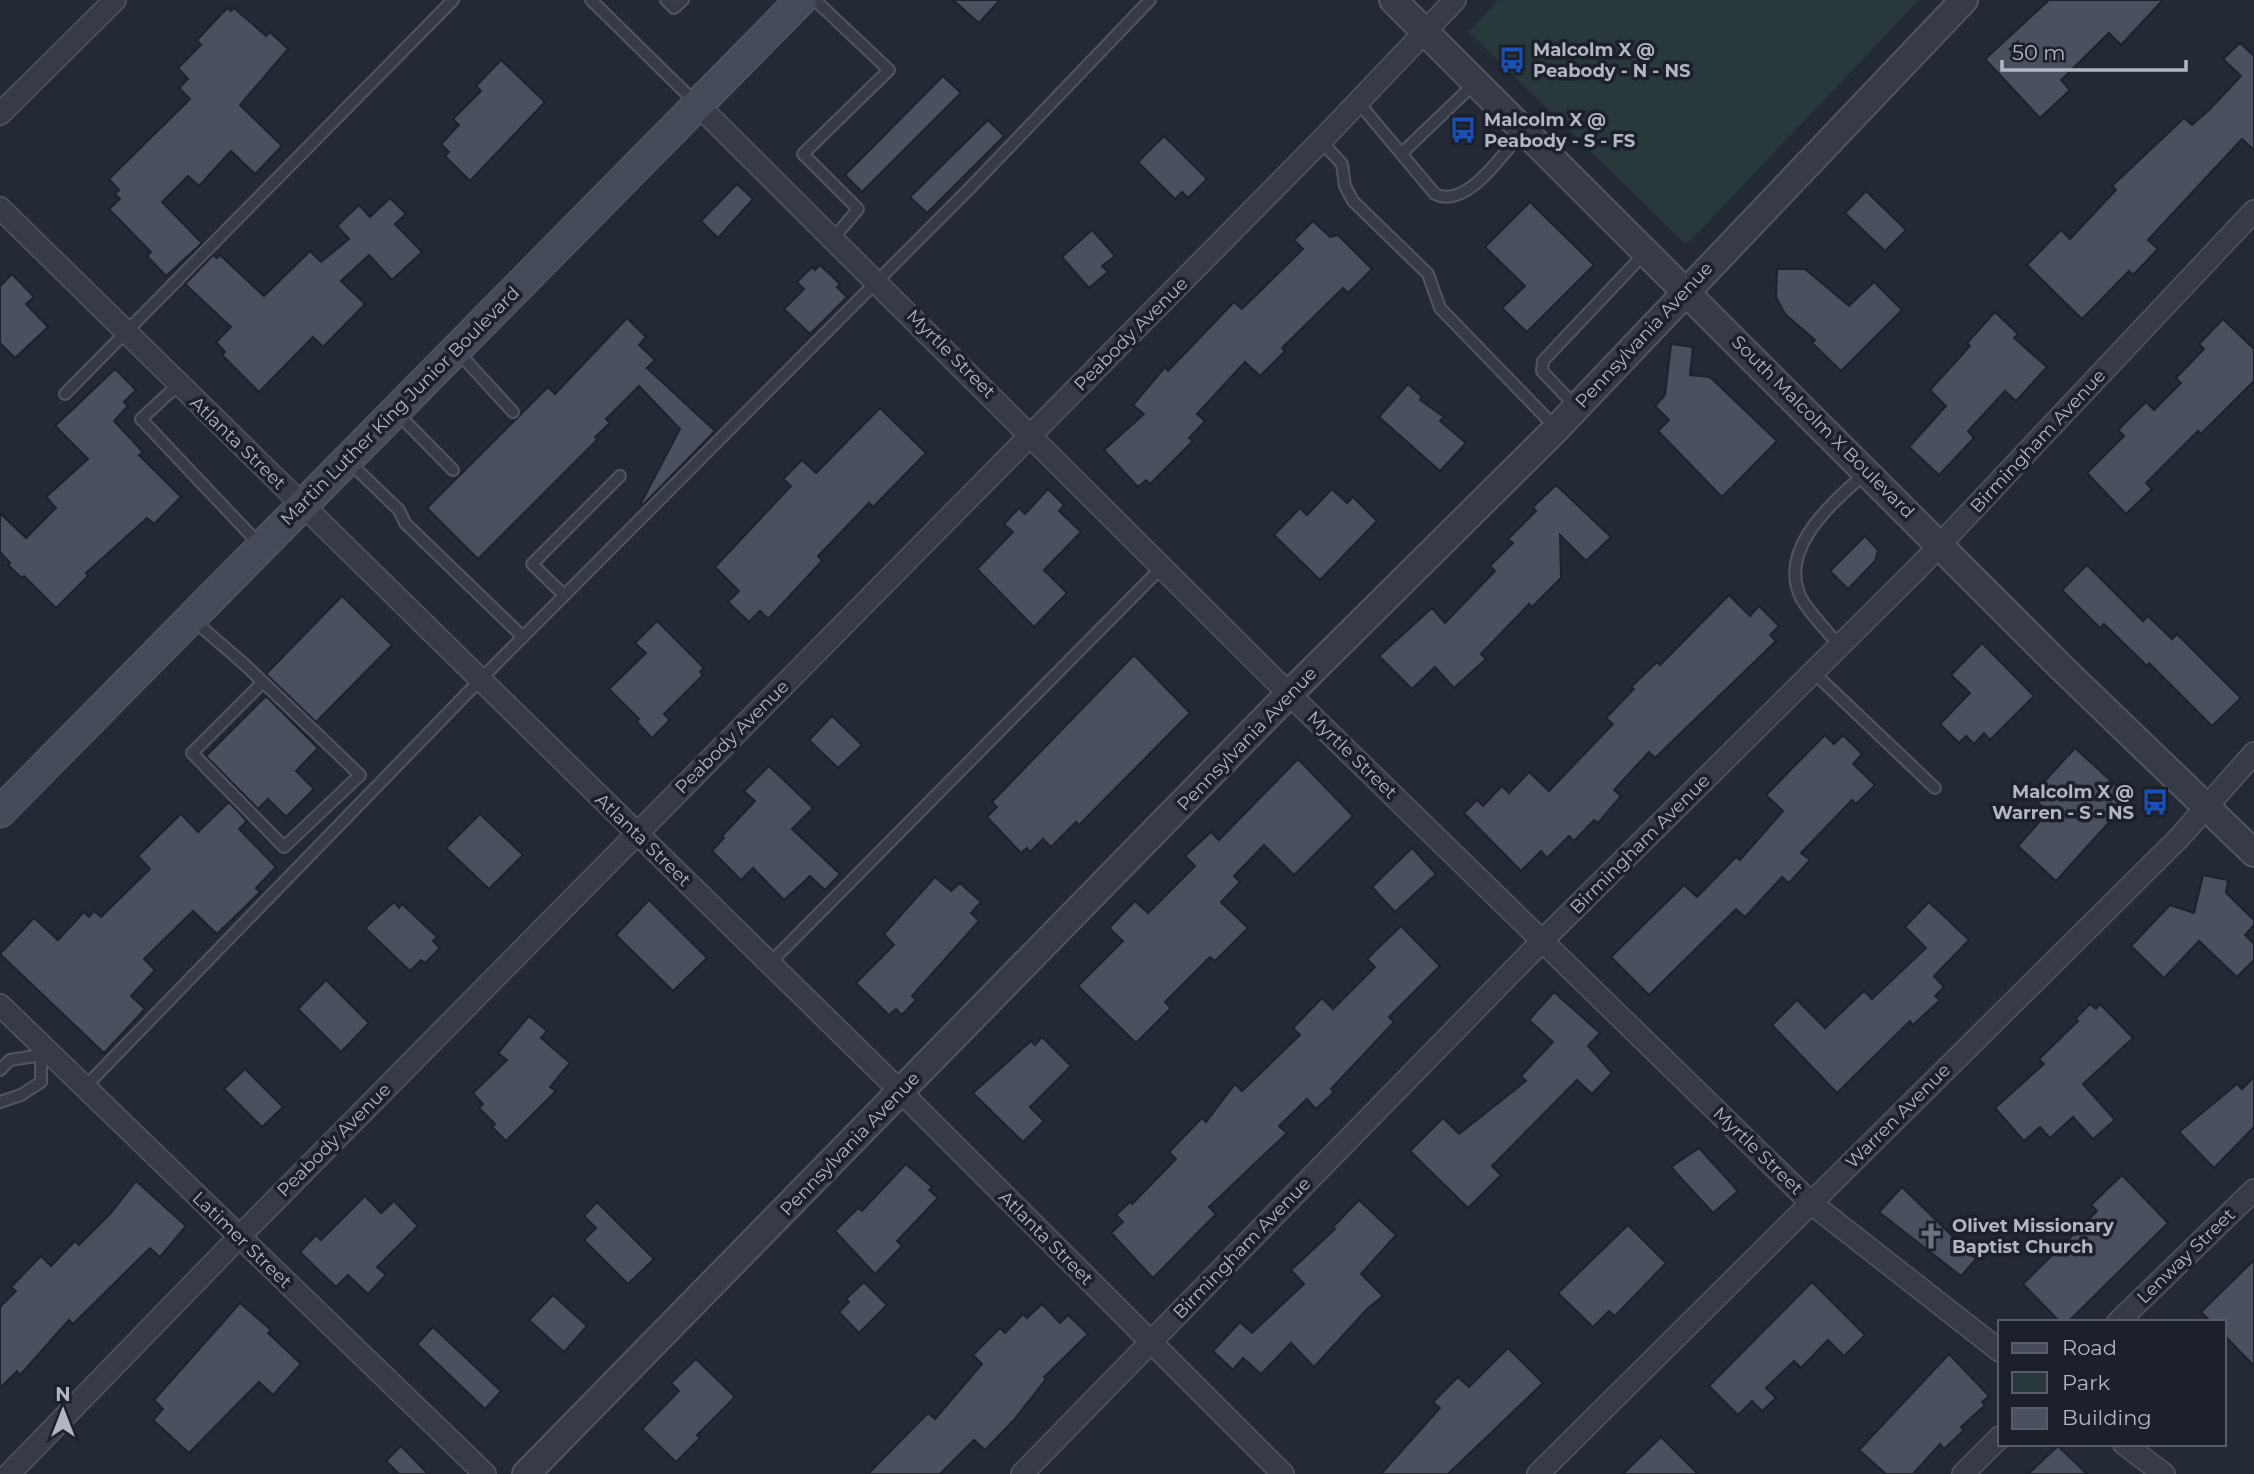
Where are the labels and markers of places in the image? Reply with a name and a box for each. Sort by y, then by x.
place label: Malcolm X @ Peabody - N - NS [1533,39,1690,82]
bus stop icon: Malcolm X @ Peabody - N - NS [1497,45,1527,75]
place label: Malcolm X @ Peabody - S - FS [1484,109,1635,152]
bus stop icon: Malcolm X @ Peabody - S - FS [1448,115,1478,145]
place label: Malcolm X @ Warren - S - NS [1992,781,2134,824]
bus stop icon: Malcolm X @ Warren - S - NS [2140,787,2170,817]
place label: Olivet Missionary Baptist Church [1952,1215,2114,1258]
church icon: Olivet Missionary Baptist Church [1916,1221,1946,1251]

